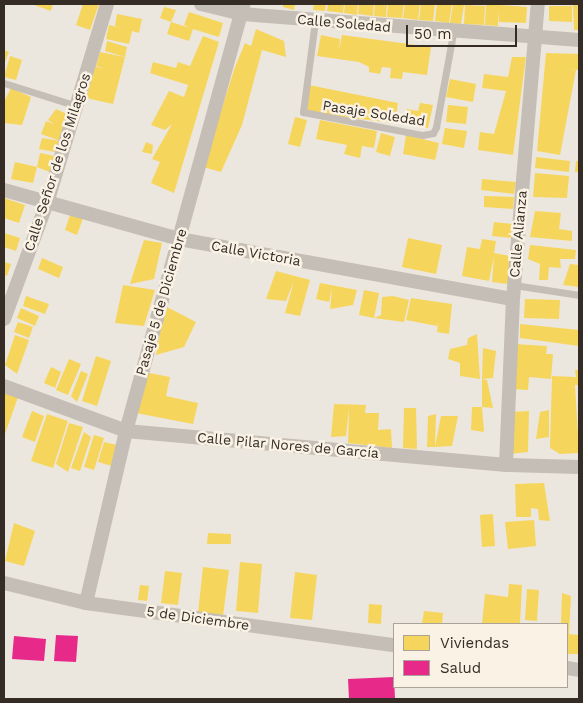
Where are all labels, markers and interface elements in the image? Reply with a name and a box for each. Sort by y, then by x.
street label: Calle Soledad [296,11,392,35]
scale bar [408,15,519,47]
text: 50 m [414,25,451,43]
street label: Calle Señor de los Milagros [20,71,94,253]
street label: Pasaje Soledad [322,97,426,129]
street label: Calle Alianza [506,189,530,279]
street label: Pasaje 5 de Diciembre [132,227,190,377]
street label: Calle Victoria [210,237,302,269]
street label: Calle Pilar Nores de García [196,429,380,461]
street label: 5 de Diciembre [146,602,250,634]
legend [393,623,568,688]
text: Viviendas [440,634,509,652]
text: Salud [440,659,481,677]

